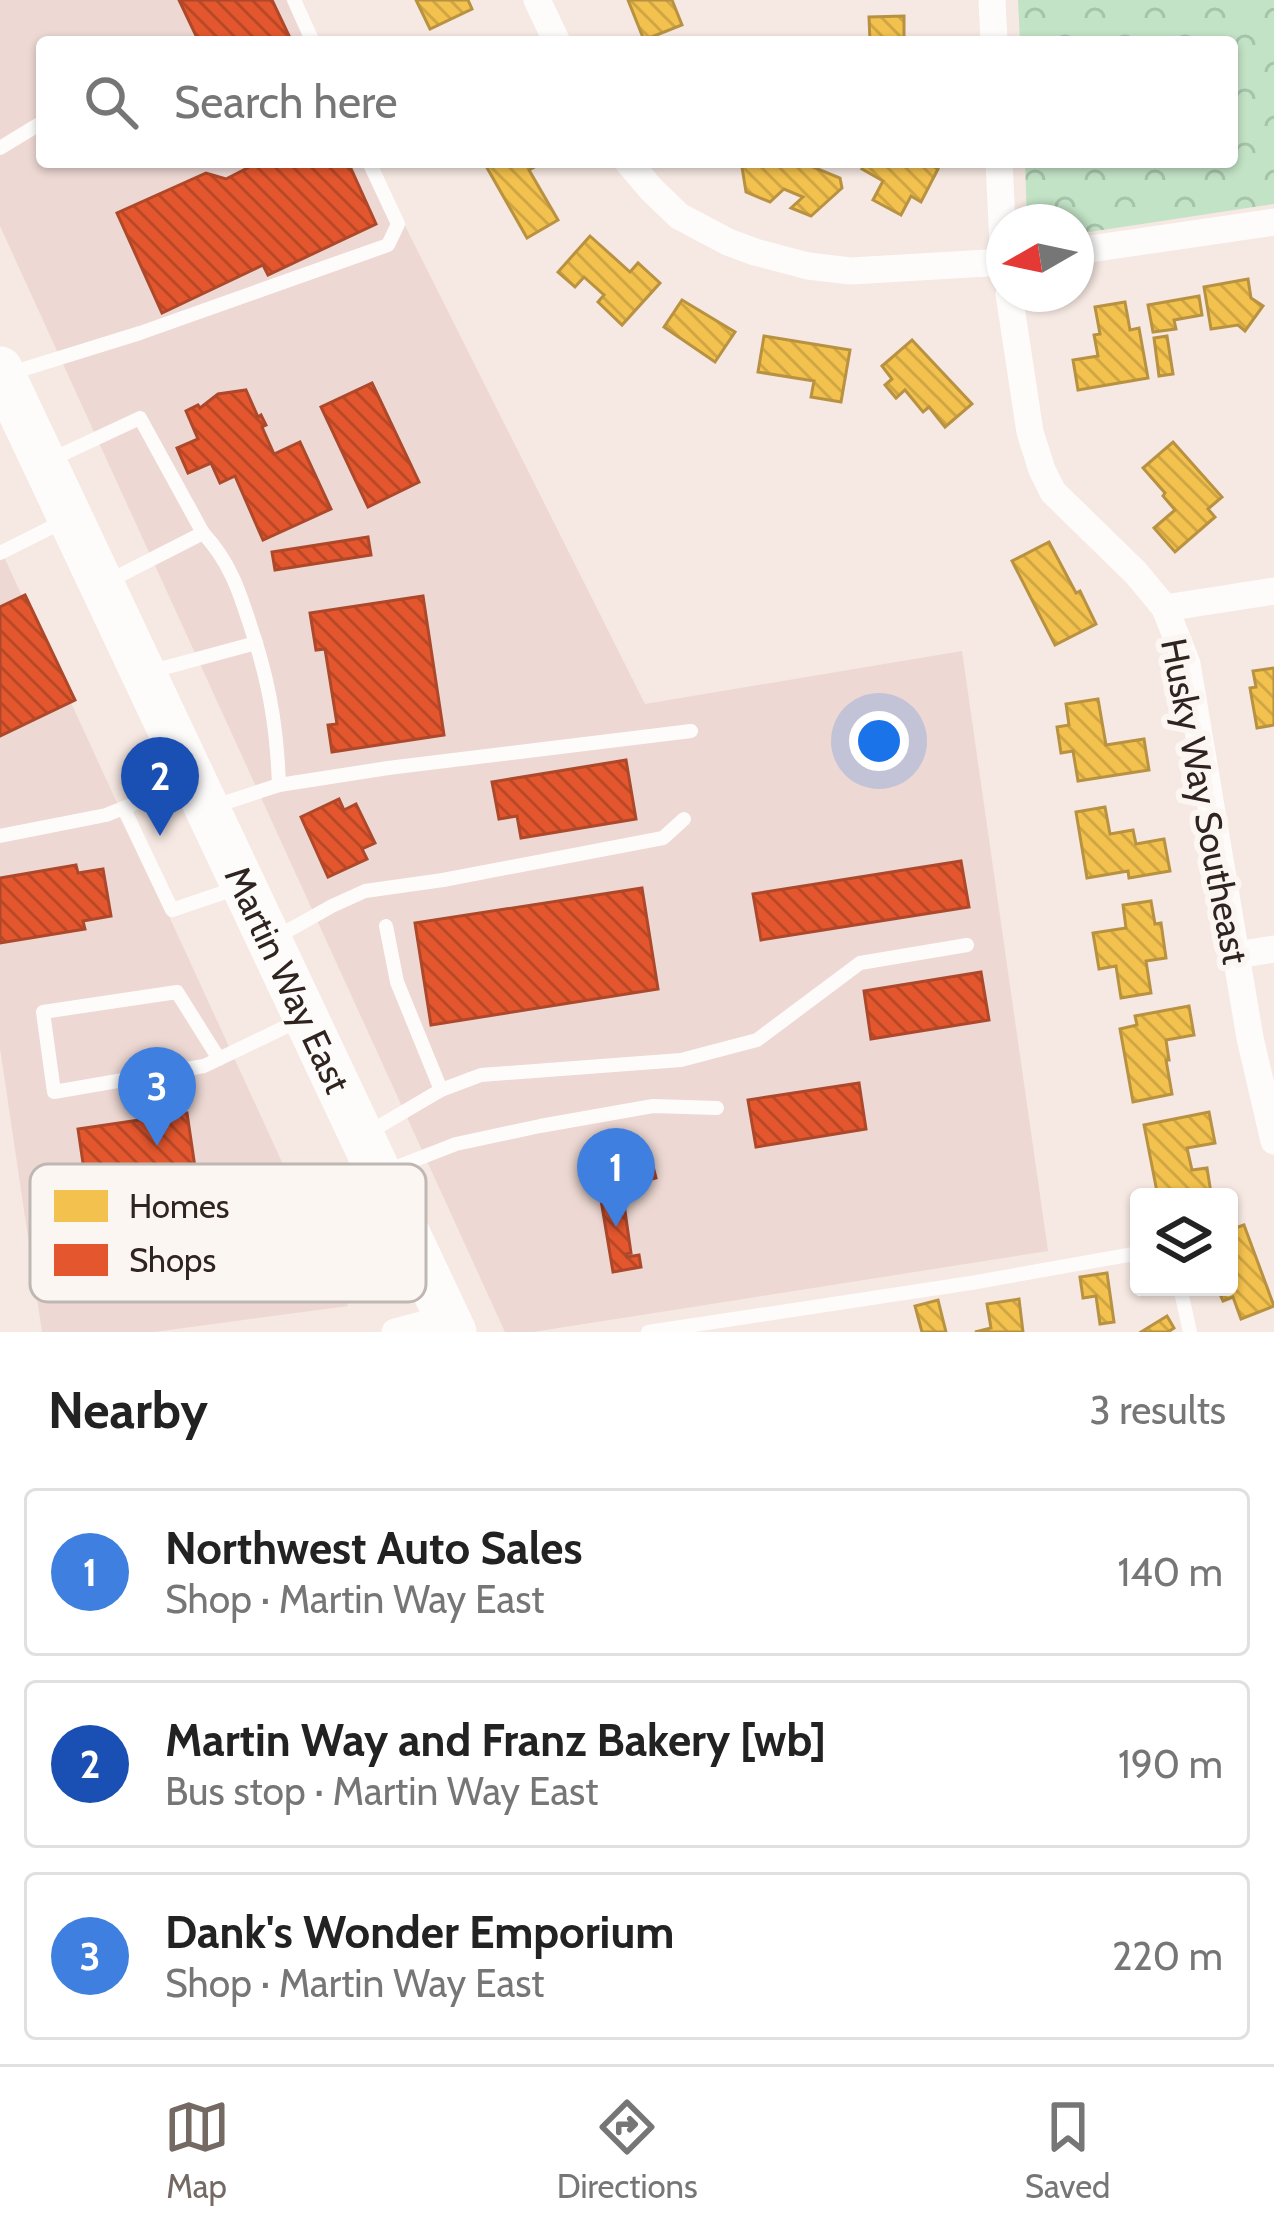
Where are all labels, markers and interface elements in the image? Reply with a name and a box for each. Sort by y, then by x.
search box [36,36,1238,168]
icon: search [78,69,144,135]
text: Search here [174,75,398,129]
north arrow [986,204,1094,312]
street label: Husky Way Southeast [1152,634,1258,968]
your location [849,711,909,771]
pin: 2 [121,737,199,836]
street label: Martin Way East [216,859,360,1100]
pin: 3 [118,1047,196,1146]
pin: 1 [577,1128,655,1227]
legend [30,1164,426,1302]
text: Homes [129,1186,230,1226]
map controls [1130,1188,1238,1296]
button: layers [1130,1188,1238,1296]
text: Shops [129,1240,216,1280]
text: Nearby [48,1379,208,1441]
text: 3 results [1089,1386,1226,1434]
text: Northwest Auto Sales [165,1521,583,1575]
text: 1 [83,1548,97,1596]
text: 140 m [1118,1548,1223,1596]
text: Shop · Martin Way East [165,1575,545,1623]
text: Martin Way and Franz Bakery [wb] [165,1713,826,1767]
text: 2 [80,1740,100,1788]
text: 190 m [1118,1740,1223,1788]
text: Bus stop · Martin Way East [165,1767,598,1815]
text: Dank's Wonder Emporium [165,1905,674,1959]
text: 3 [79,1932,101,1980]
text: 220 m [1112,1932,1223,1980]
text: Shop · Martin Way East [165,1959,545,2007]
tab: Map [164,2094,230,2206]
tab: Directions [557,2094,698,2206]
tab: Saved [1025,2094,1110,2206]

